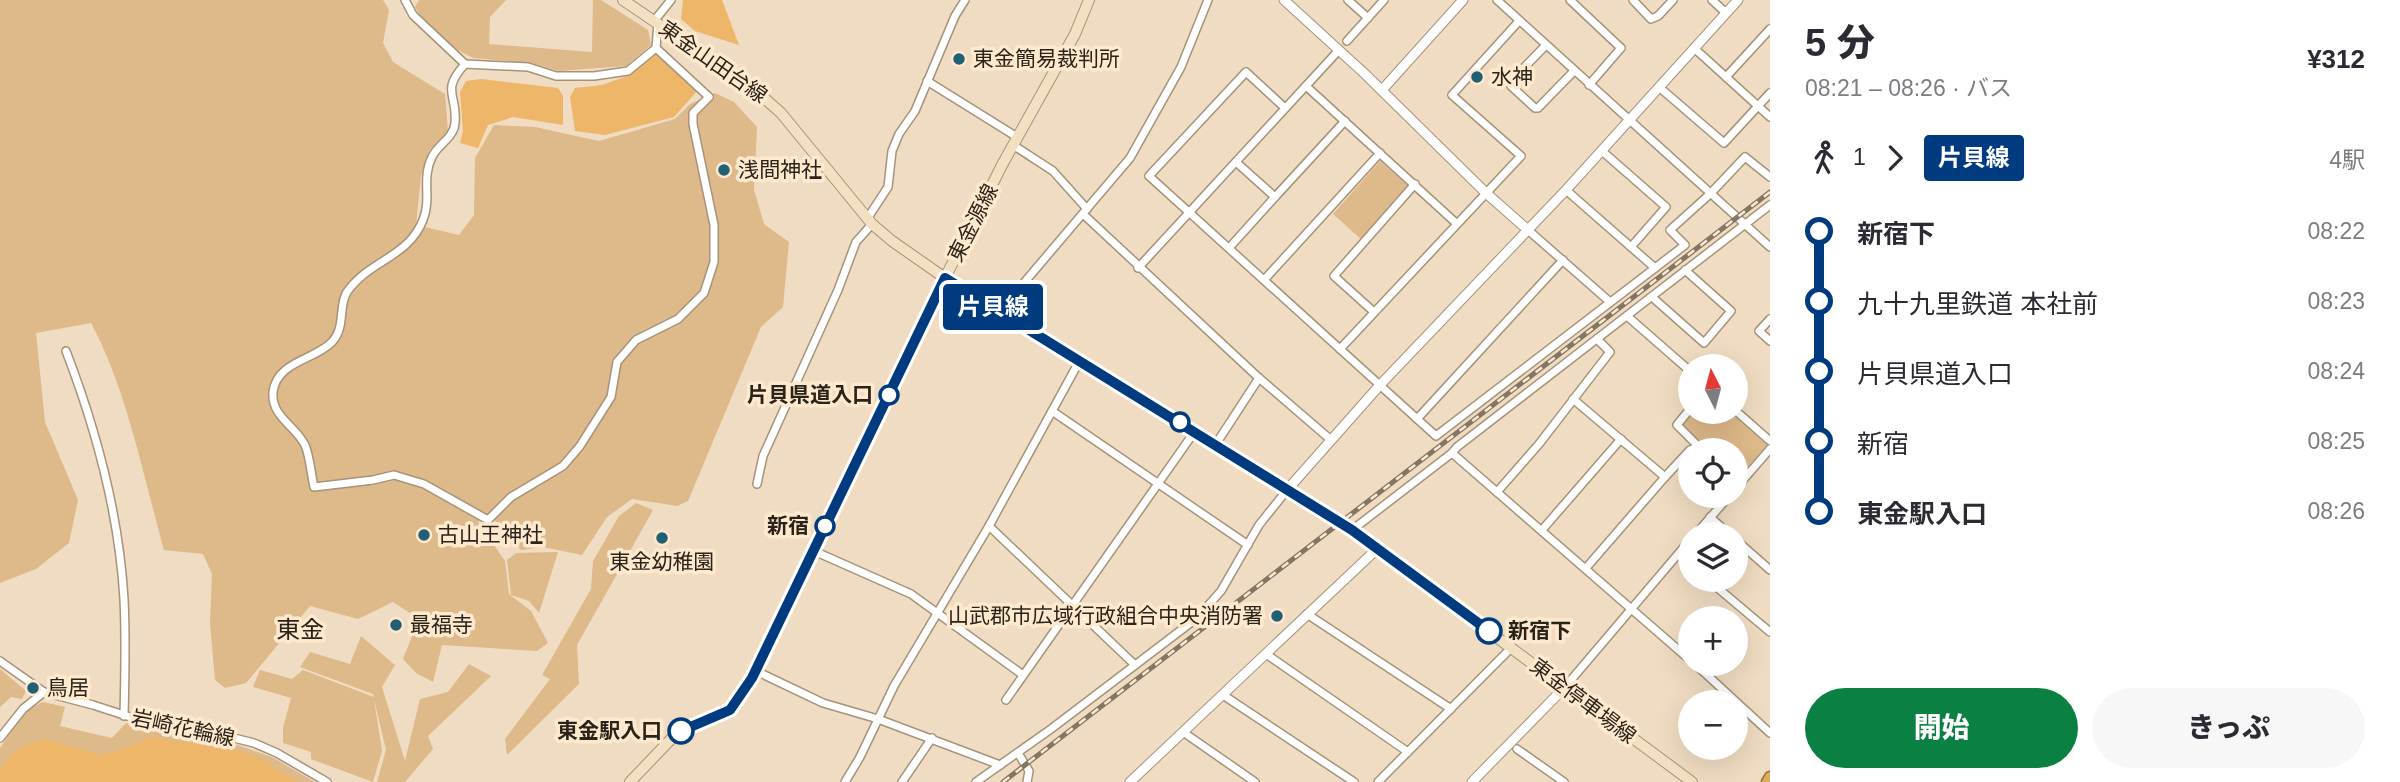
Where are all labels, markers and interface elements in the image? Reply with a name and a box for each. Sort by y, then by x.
street label: 東金山田台線 [655,16,771,107]
text: 5 分 [1805,22,1875,64]
text: ¥312 [2307,44,2365,74]
place label: 東金簡易裁判所 [973,47,1120,70]
marker: 東金簡易裁判所 [951,51,967,67]
place label: 水神 [1491,65,1533,88]
marker: 水神 [1469,69,1485,85]
text: 08:21 – 08:26 · バス [1805,75,2012,101]
icon: walk [1805,139,1843,177]
icon: forward [1876,139,1914,177]
text: 1 [1853,144,1866,170]
text: 片貝線 [1938,144,2010,171]
text: 4駅 [2329,147,2365,173]
place label: 浅間神社 [738,158,822,181]
marker: 浅間神社 [716,162,732,178]
street label: 東金源線 [943,180,1002,265]
text: 08:22 [2307,218,2365,244]
text: 新宿下 [1857,219,1935,249]
line badge: 片貝線 [953,284,1033,330]
text: 08:23 [2307,288,2365,314]
text: 九十九里鉄道 本社前 [1857,289,2098,319]
text: 片貝線 [957,293,1029,320]
north arrow [1678,354,1748,424]
map controls [1678,354,1748,760]
text: 08:24 [2307,358,2365,384]
text: 片貝県道入口 [1857,359,2013,389]
place label: 片貝県道入口 [747,383,873,406]
marker: 片貝県道入口 [879,385,899,405]
unlabelled marker [1170,412,1190,432]
text: 08:25 [2307,428,2365,454]
text: 新宿 [1857,429,1909,459]
button: locate [1678,438,1748,508]
text: 08:26 [2307,498,2365,524]
text: 東金駅入口 [1857,499,1987,529]
place label: 新宿 [767,514,809,537]
marker: 新宿 [815,516,835,536]
button: layers [1678,522,1748,592]
place label: 古山王神社 [438,523,543,546]
marker: 古山王神社 [416,527,432,543]
marker: 東金幼稚園 [654,530,670,546]
place label: 東金幼稚園 [610,550,715,573]
place label: 山武郡市広域行政組合中央消防署 [948,604,1263,627]
button: + [1678,606,1748,676]
marker: 山武郡市広域行政組合中央消防署 [1269,608,1285,624]
place label: 最福寺 [410,613,473,636]
district label: 東金 [276,616,324,643]
marker: 最福寺 [388,617,404,633]
marker: 新宿下 [1476,618,1502,644]
place label: 新宿下 [1508,619,1571,642]
street label: 東金停車場線 [1526,654,1641,748]
place label: 鳥居 [47,676,89,699]
marker: 鳥居 [25,680,41,696]
button: 開始 [1805,688,2078,768]
button: きっぷ [2092,688,2365,768]
button: − [1678,690,1748,760]
street label: 岩崎花輪線 [129,705,237,750]
marker: 東金駅入口 [668,718,694,744]
place label: 東金駅入口 [557,719,662,742]

